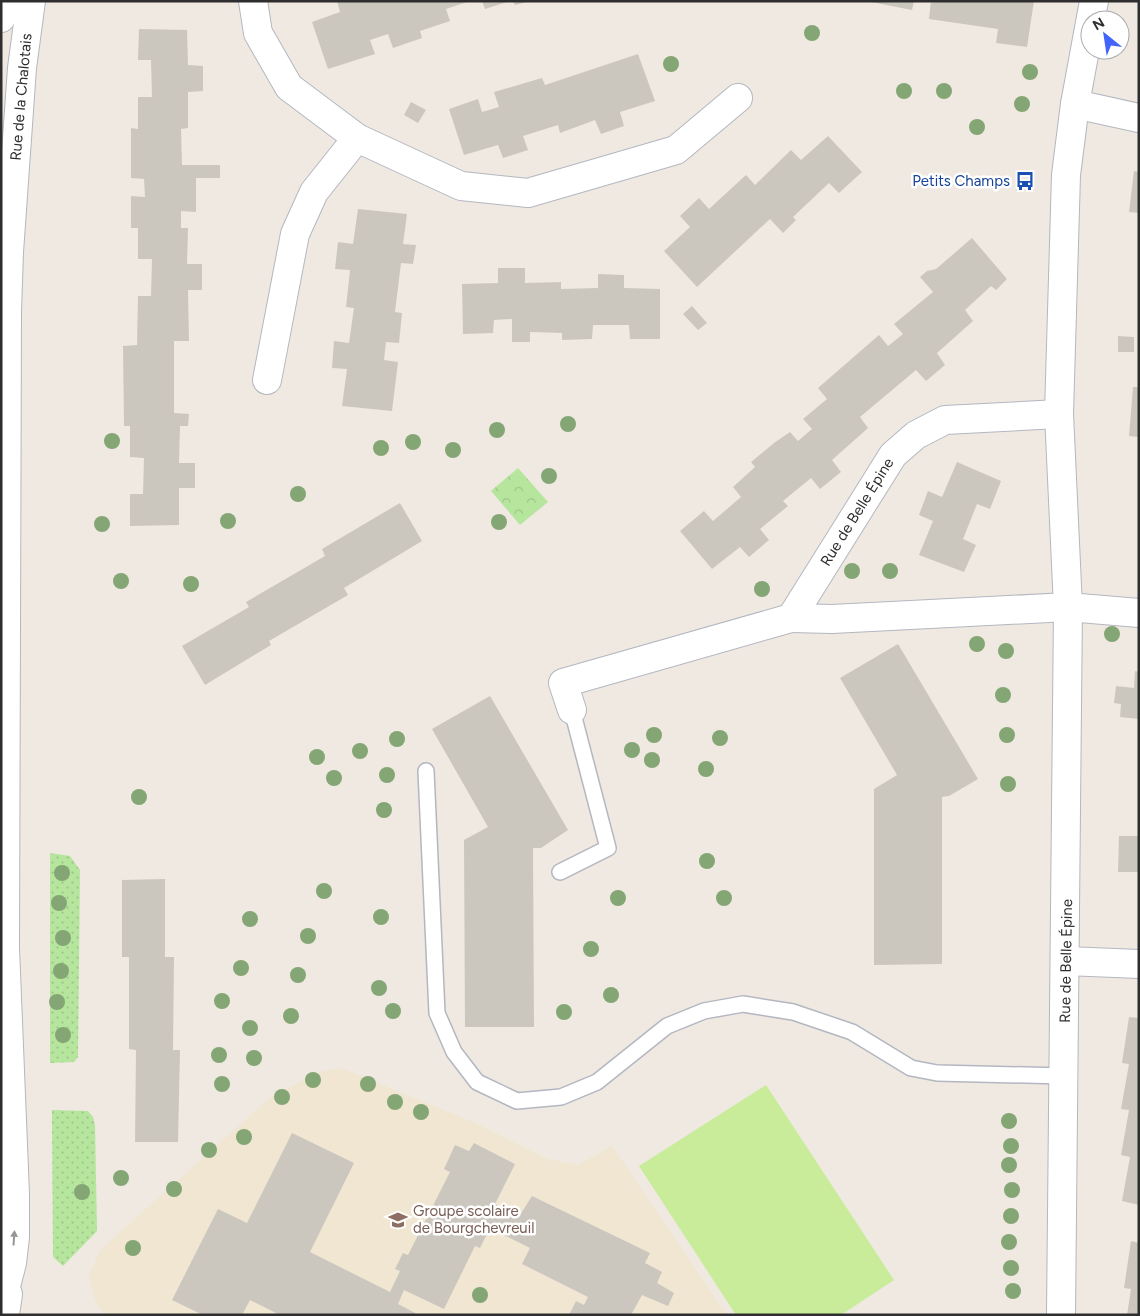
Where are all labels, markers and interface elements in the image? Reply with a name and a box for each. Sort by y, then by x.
north arrow [1080,10,1130,60]
text: N [1090,14,1108,34]
street label: Rue de la Chalotais [6,33,36,161]
bus stop icon: Petits Champs [1014,170,1036,192]
place label: Petits Champs [912,172,1010,190]
street label: Rue de Belle Épine [817,455,897,569]
street label: Rue de Belle Épine [1056,899,1076,1023]
place label: Groupe scolaire de Bourgchevreuil [413,1202,534,1237]
school or university icon: Groupe scolaire de Bourgchevreuil [387,1209,409,1231]
one-way arrow [11,1230,19,1246]

